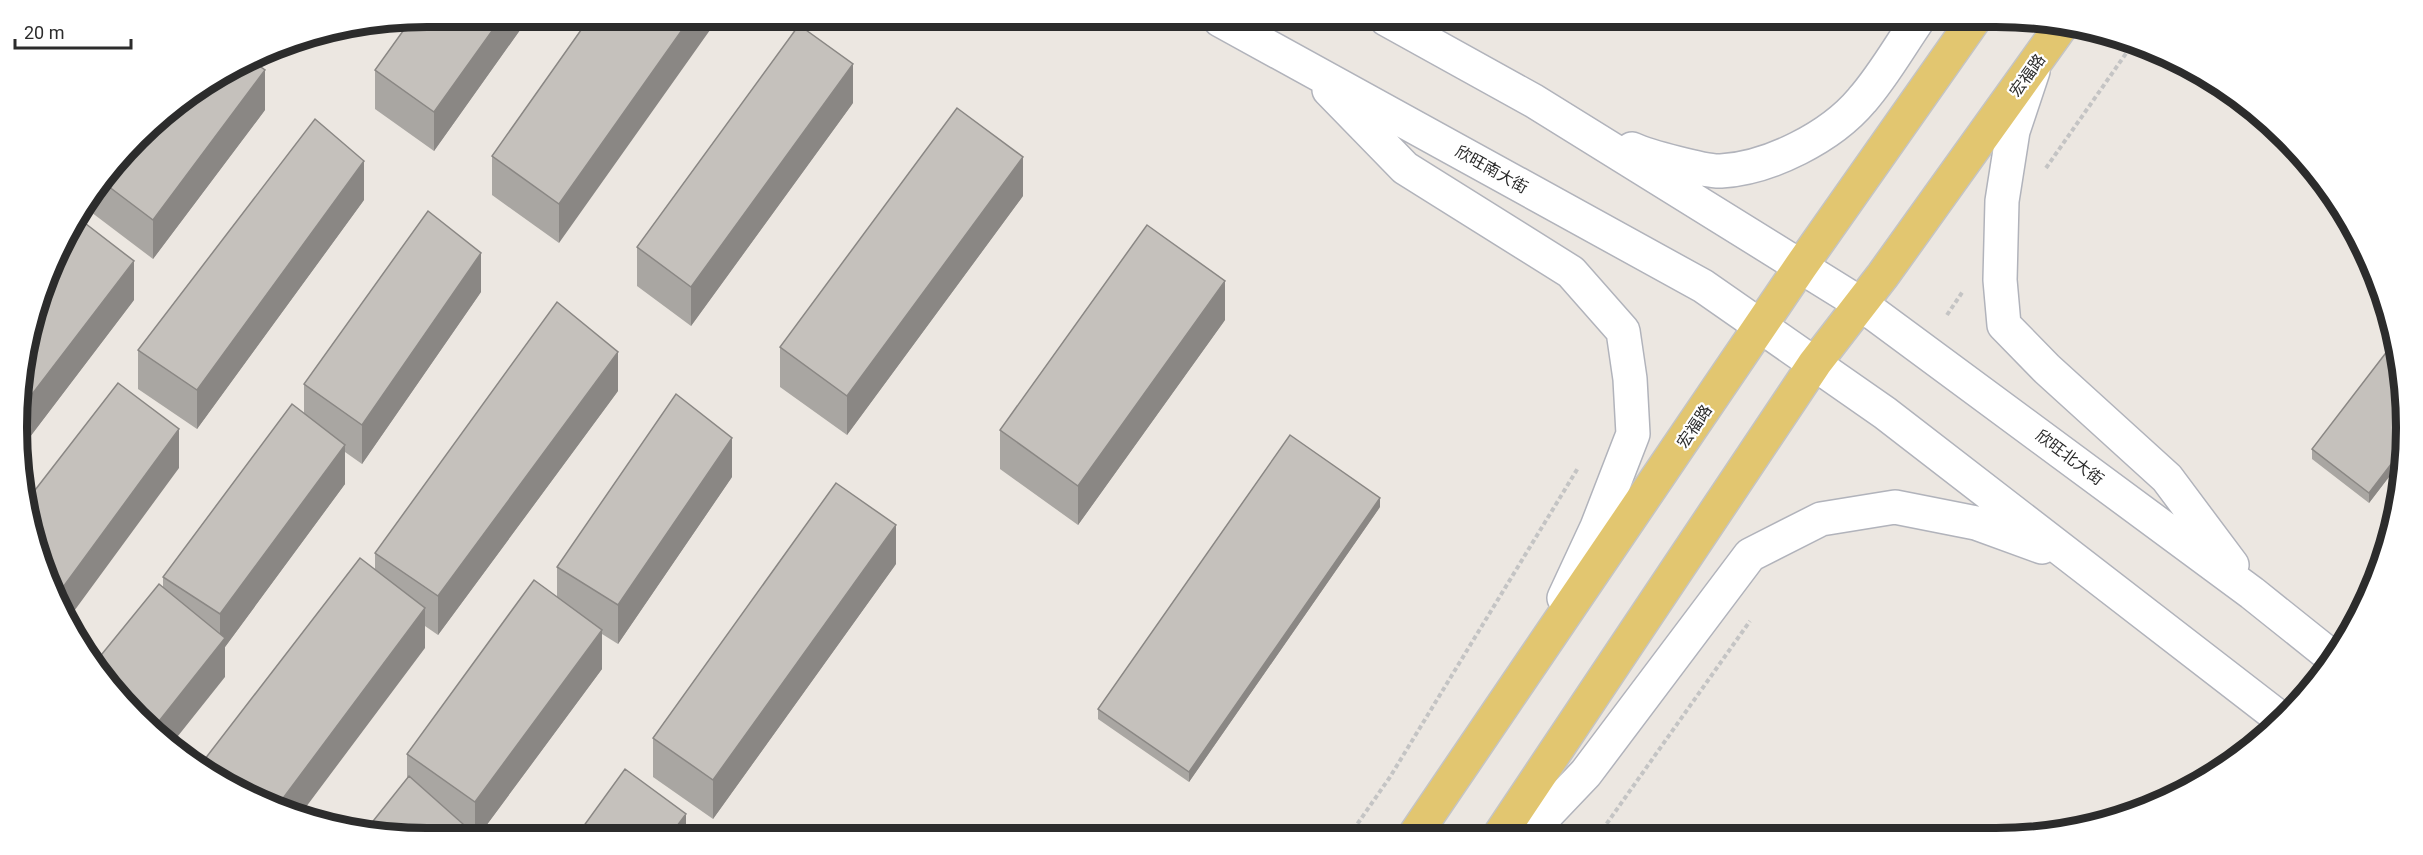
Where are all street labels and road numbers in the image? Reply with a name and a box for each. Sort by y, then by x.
street label: 宏福路 [2006,50,2049,100]
street label: 欣旺南大街 [1452,142,1531,197]
street label: 宏福路 [1673,401,1716,451]
street label: 欣旺北大街 [2032,426,2107,489]

